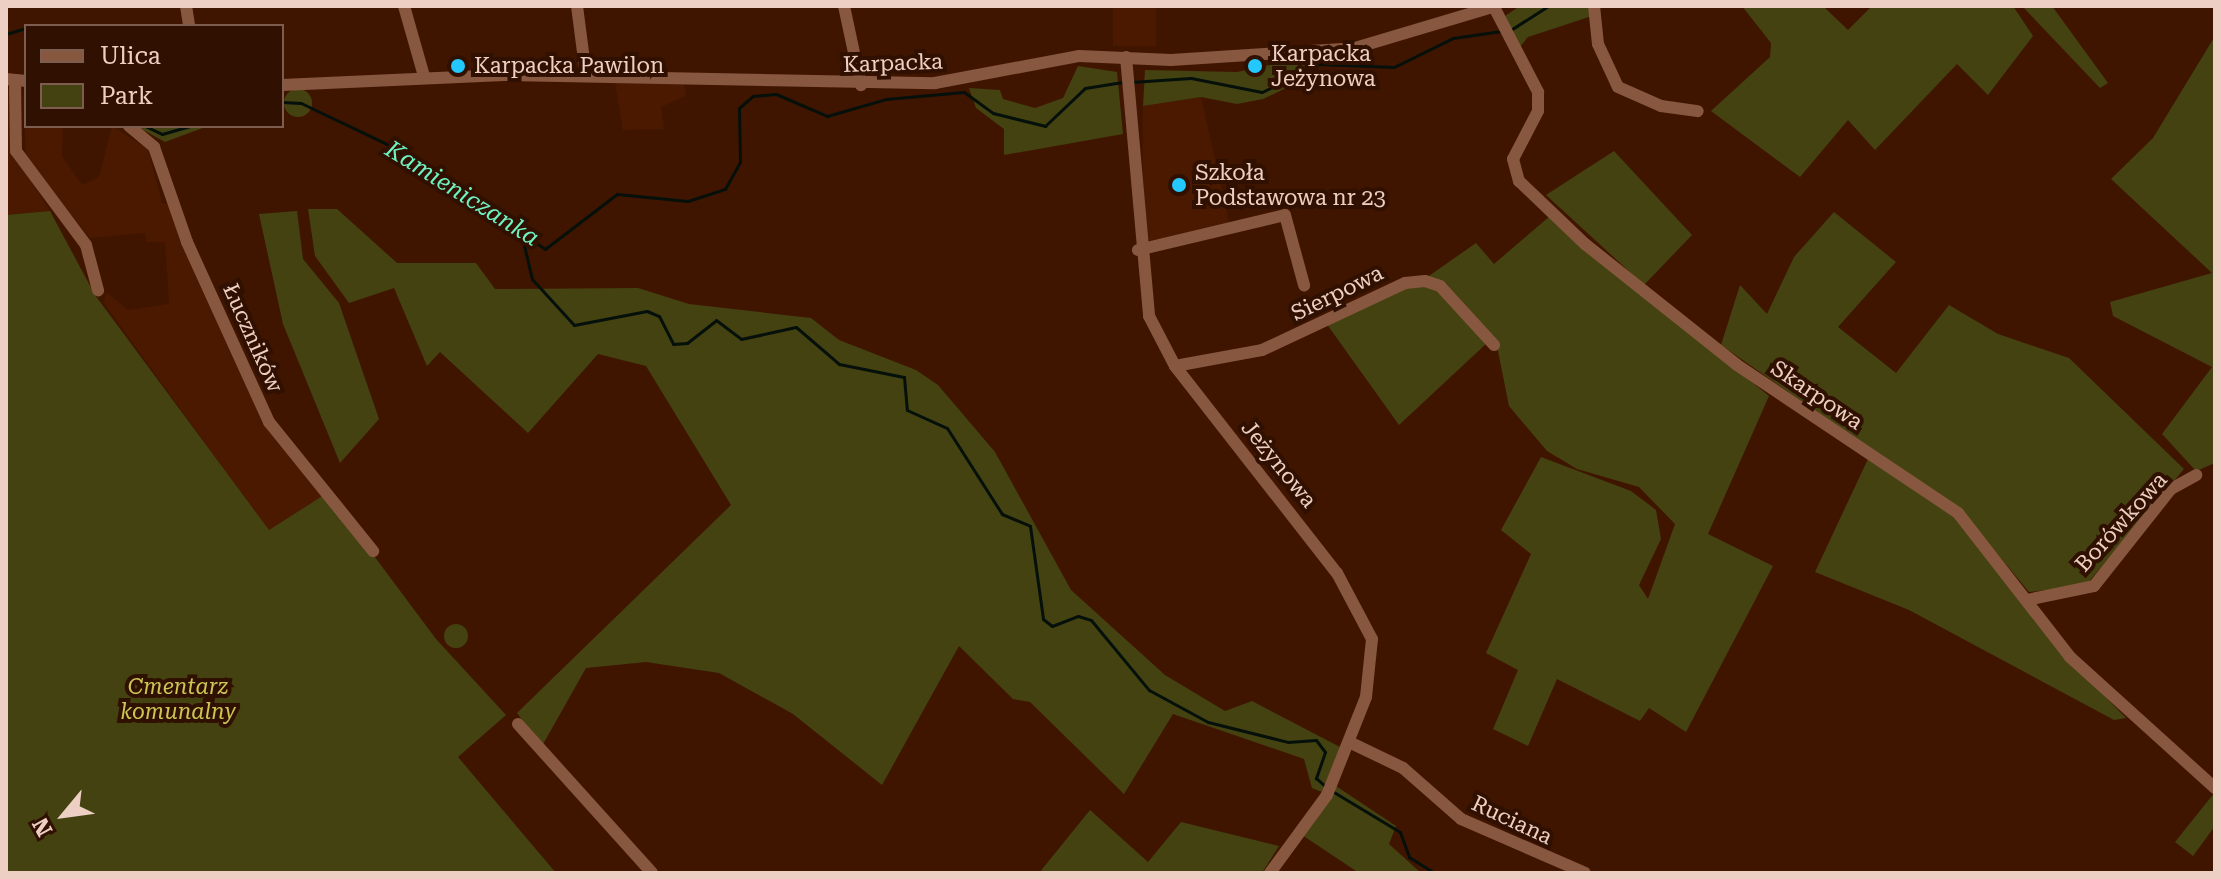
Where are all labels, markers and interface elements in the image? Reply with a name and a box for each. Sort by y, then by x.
legend [24,24,284,128]
place label: Karpacka Jeżynowa [1271,40,1376,92]
text: Ulica [100,42,161,70]
street label: Karpacka [843,48,943,78]
place label: Karpacka Pawilon [474,53,664,79]
marker: Karpacka Pawilon [449,57,467,75]
marker: Karpacka Jeżynowa [1246,57,1264,75]
text: Park [100,82,153,110]
water label: Kamieniczanka [380,135,544,253]
place label: Szkoła Podstawowa nr 23 [1195,159,1386,210]
marker: Szkoła Podstawowa nr 23 [1170,176,1188,194]
street label: Sierpowa [1287,259,1387,327]
street label: Łuczników [217,280,289,396]
street label: Skarpowa [1766,355,1868,435]
street label: Jeżynowa [1236,415,1322,513]
street label: Borówkowa [2070,467,2172,577]
park label: Cmentarz komunalny [120,673,236,724]
north arrow [24,775,104,855]
street label: Ruciana [1467,790,1557,850]
text: N [28,813,58,840]

